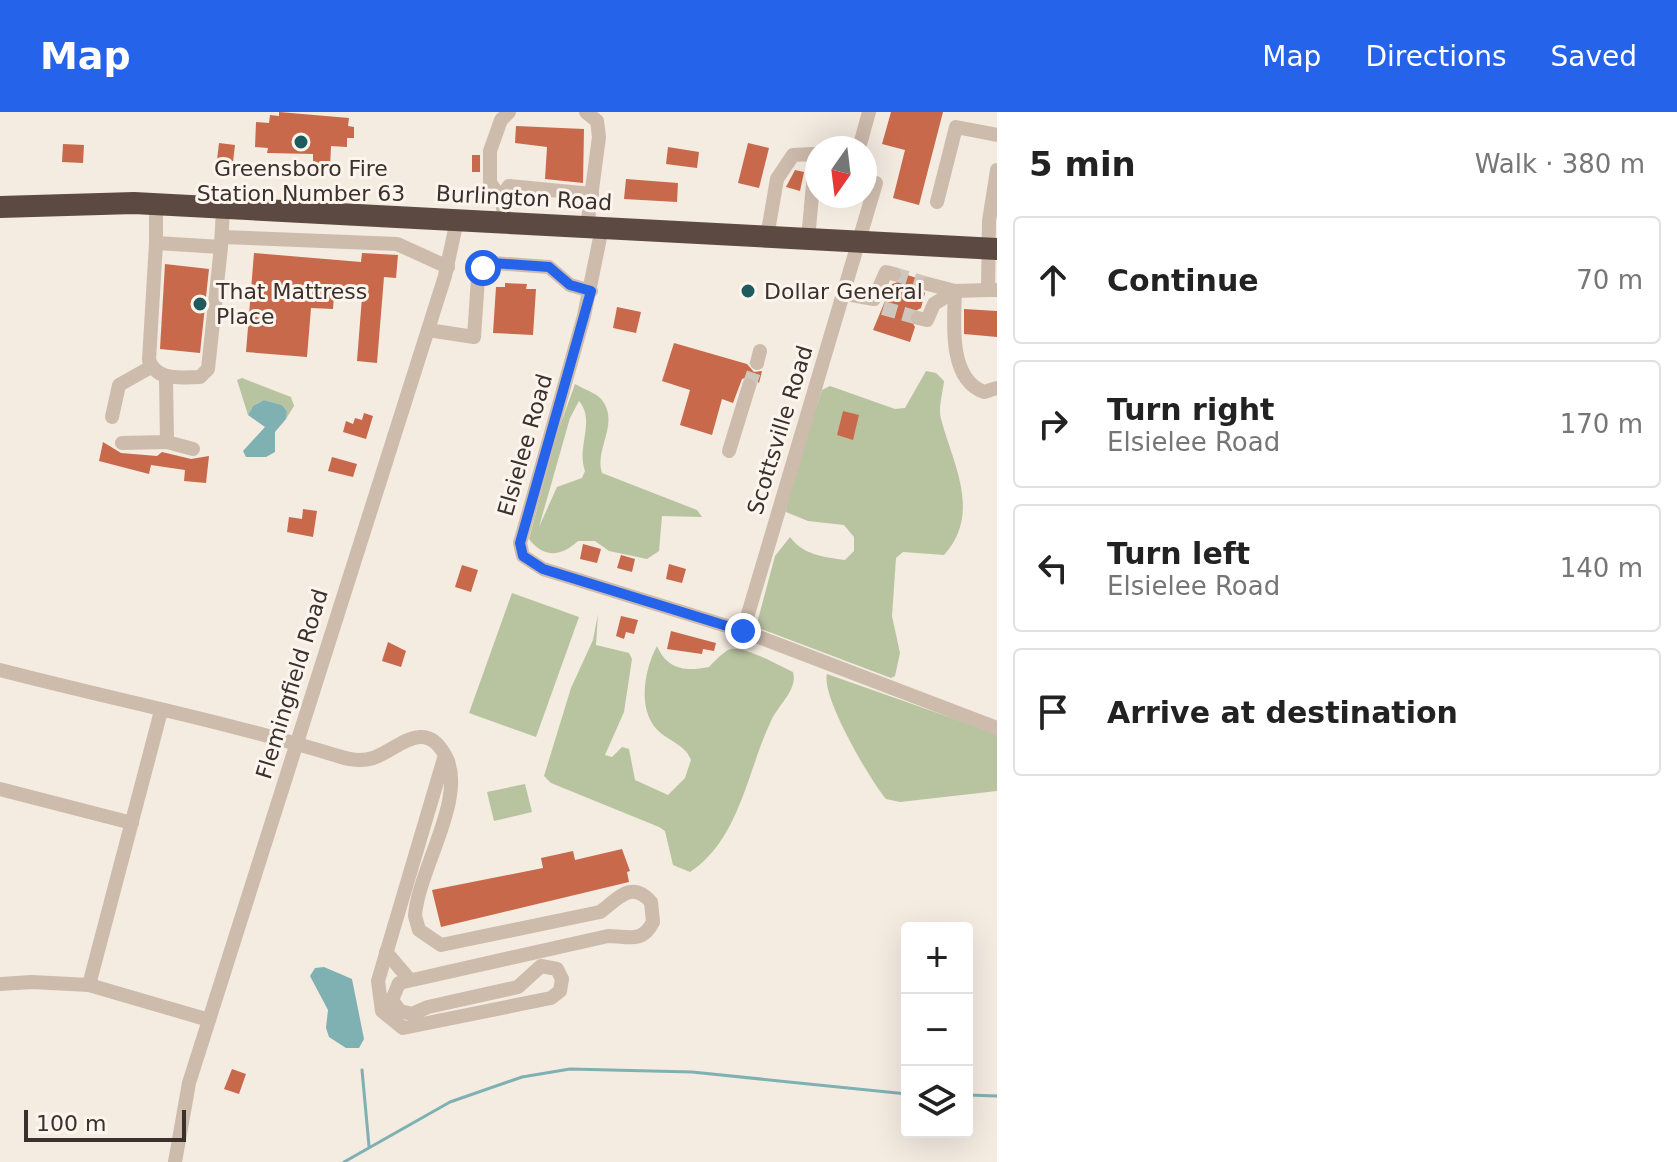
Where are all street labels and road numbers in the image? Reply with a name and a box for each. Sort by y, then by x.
street label: Burlington Road [435,181,613,215]
street label: Scottsville Road [742,343,818,517]
street label: Elsielee Road [493,371,557,519]
street label: Flemingfield Road [251,586,333,782]

